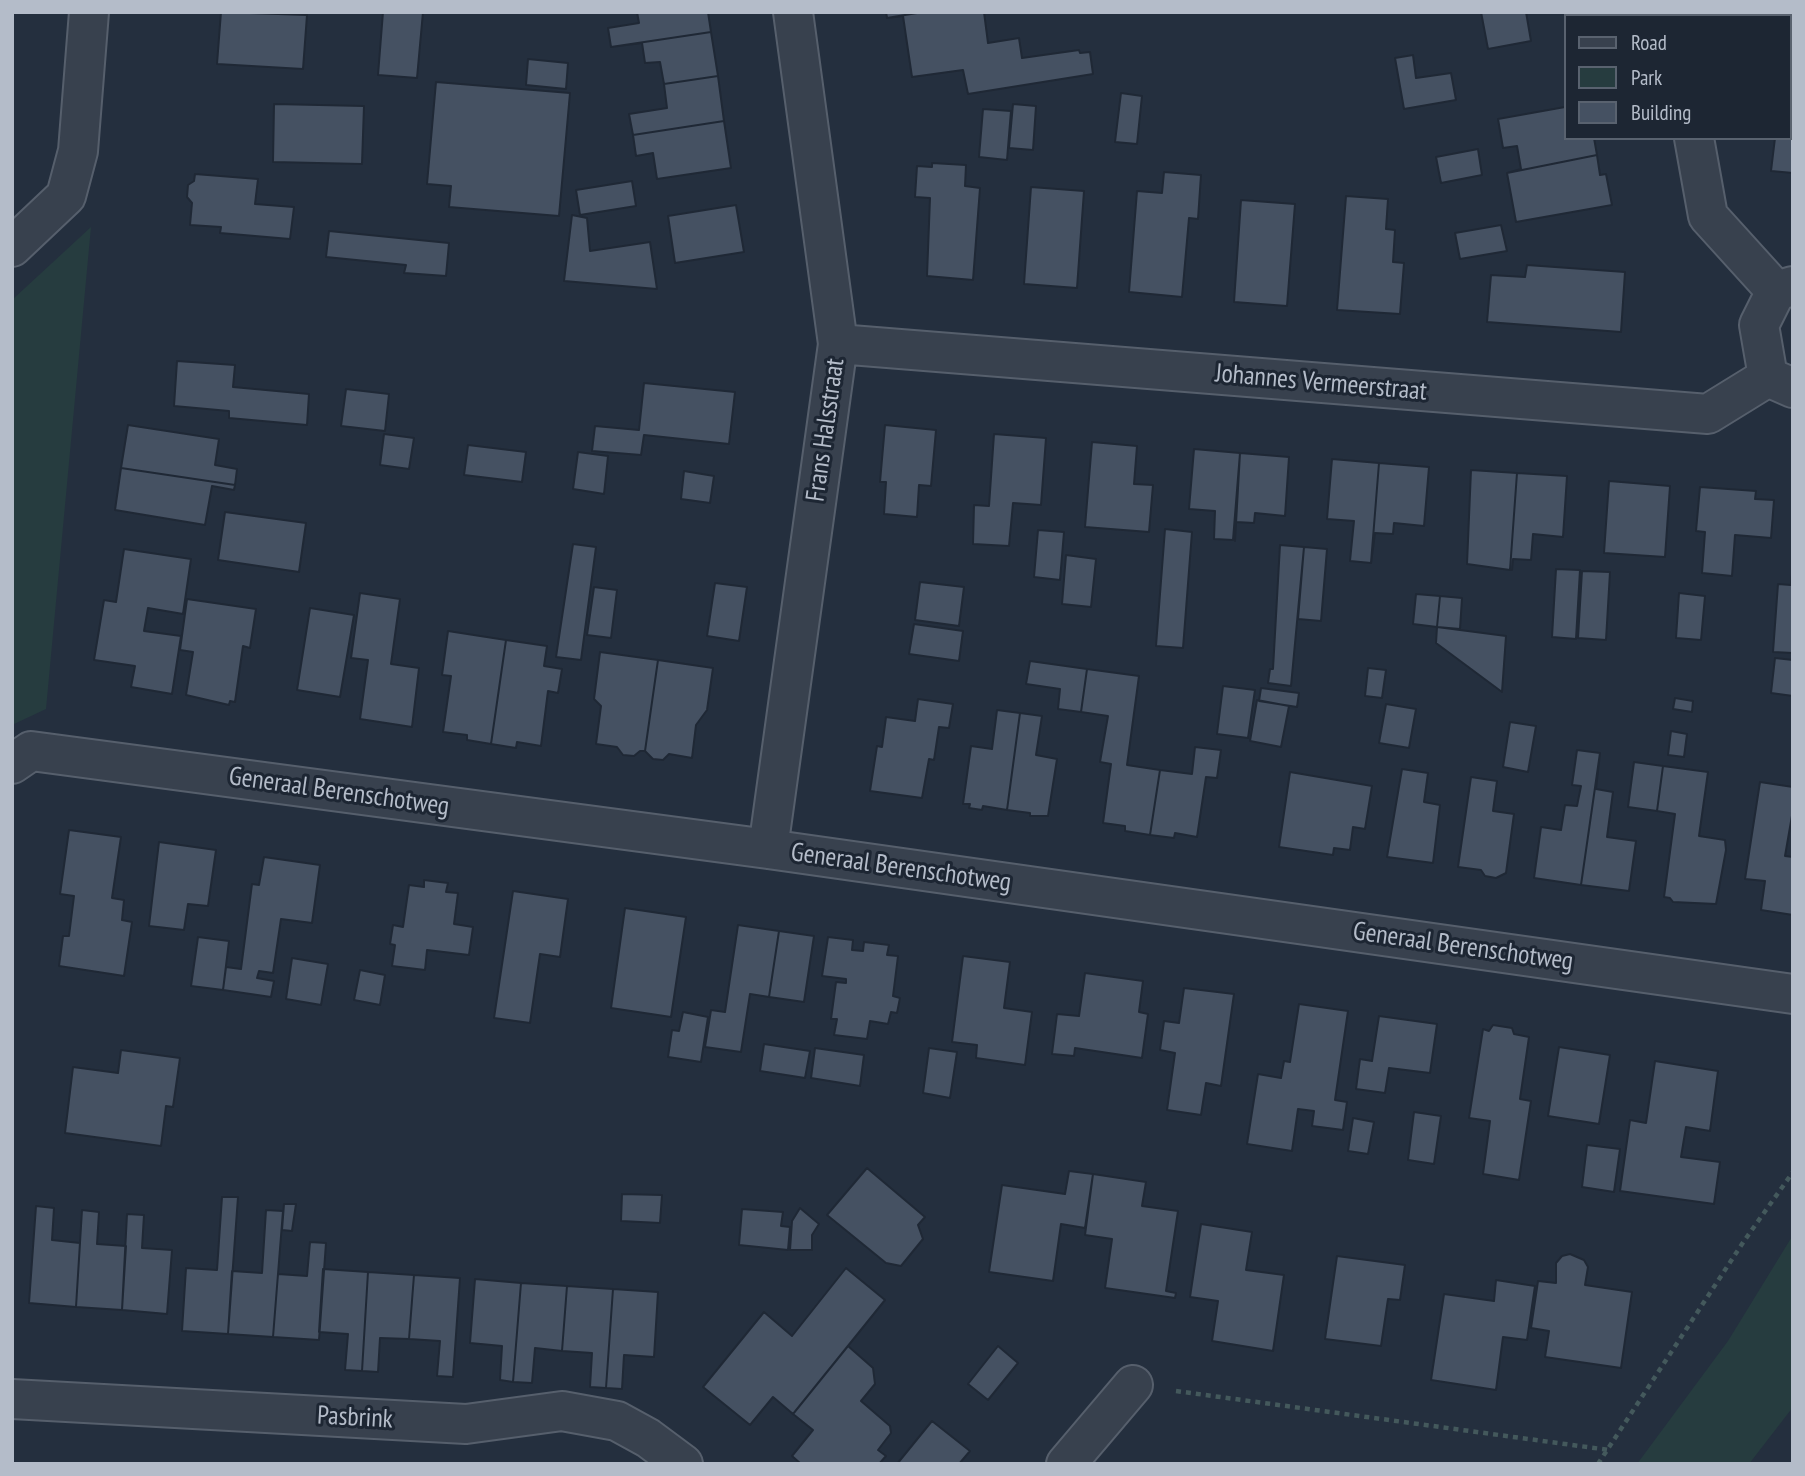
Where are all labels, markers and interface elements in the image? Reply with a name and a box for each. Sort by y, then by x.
legend [1563,14,1791,140]
text: Road [1631,29,1667,56]
text: Park [1631,64,1662,91]
text: Building [1631,99,1691,126]
street label: Frans Halsstraat [801,356,851,504]
street label: Johannes Vermeerstraat [1214,358,1428,408]
street label: Generaal Berenschotweg [227,761,451,823]
street label: Generaal Berenschotweg [789,837,1013,899]
street label: Generaal Berenschotweg [1351,916,1575,978]
street label: Pasbrink [316,1400,394,1436]

